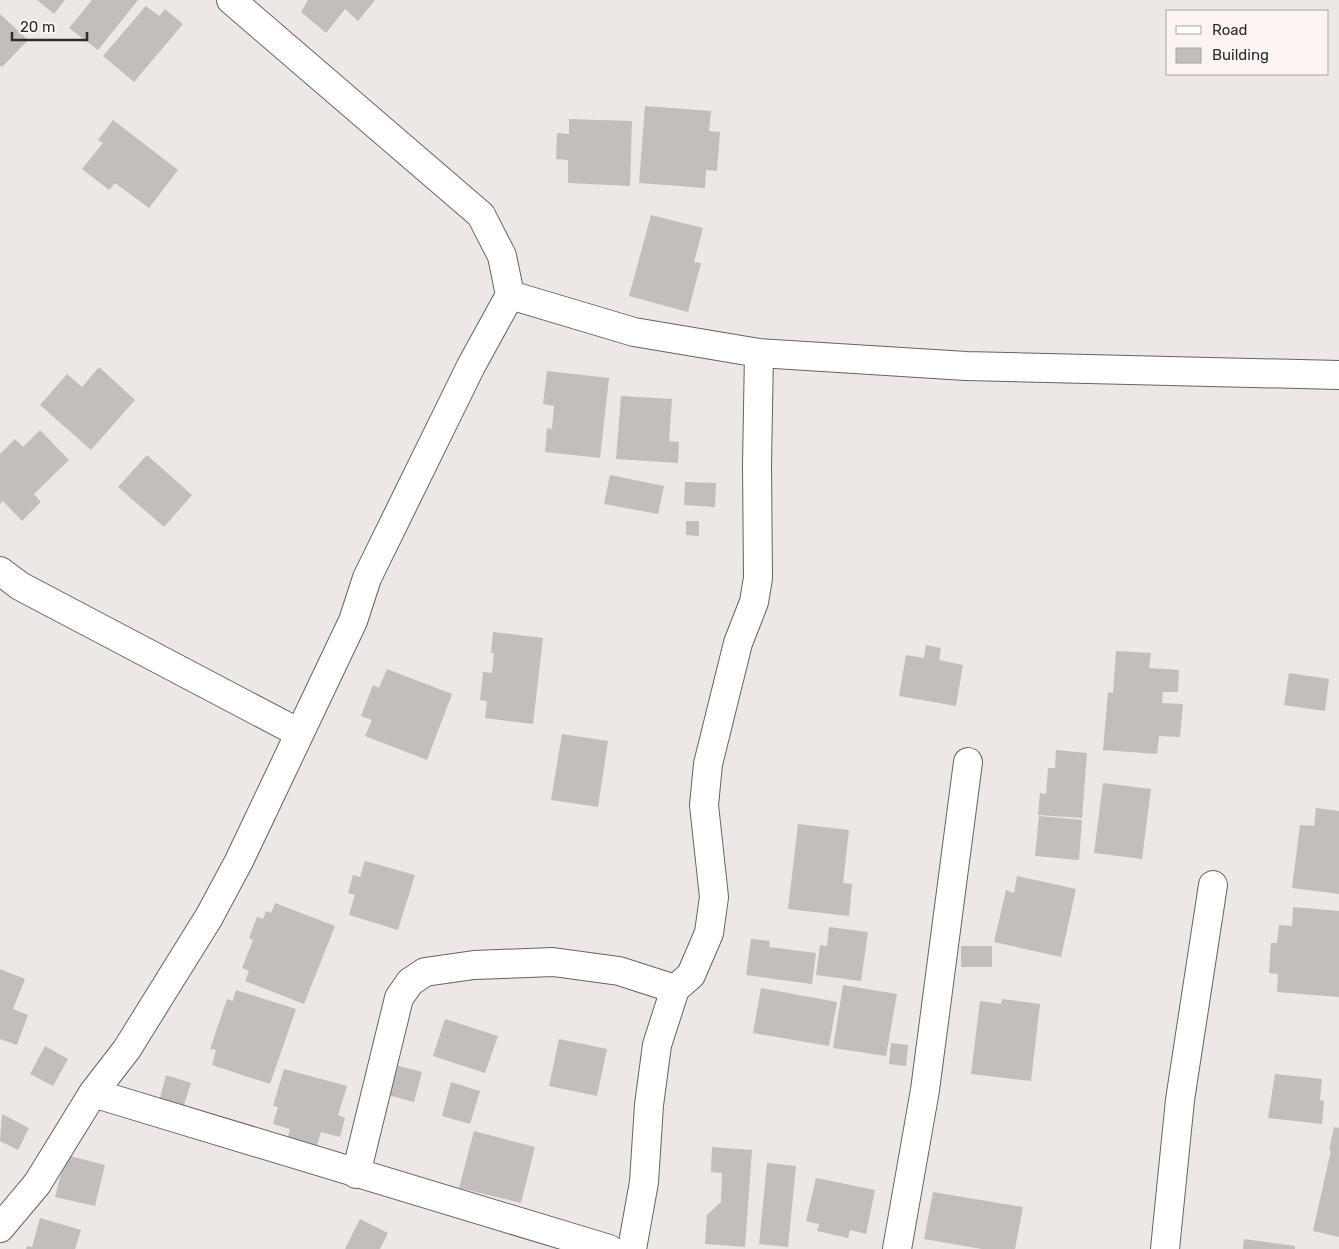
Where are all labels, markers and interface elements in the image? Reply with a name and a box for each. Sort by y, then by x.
scale bar [12,10,88,42]
legend [1166,10,1329,75]
text: 20 m [20,18,55,36]
text: Road [1212,21,1248,39]
text: Building [1212,46,1269,64]

